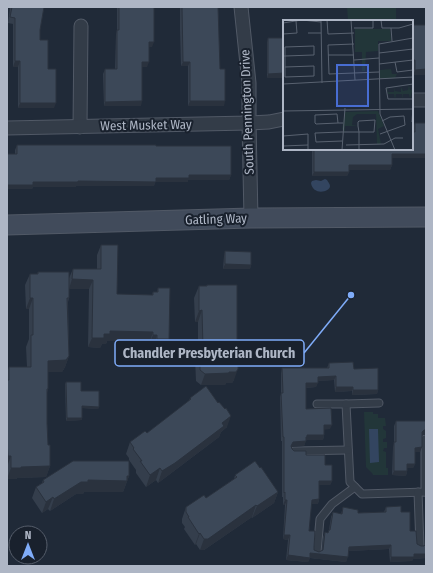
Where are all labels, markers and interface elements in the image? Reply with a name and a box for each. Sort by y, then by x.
inset map [283,20,413,150]
street label: South Pennington Drive [237,49,257,175]
street label: West Musket Way [100,117,192,133]
street label: Gatling Way [185,210,247,228]
callout: Chandler Presbyterian Church [115,340,304,366]
text: Chandler Presbyterian Church [123,345,295,362]
north arrow [8,525,48,565]
text: N [25,529,31,542]

